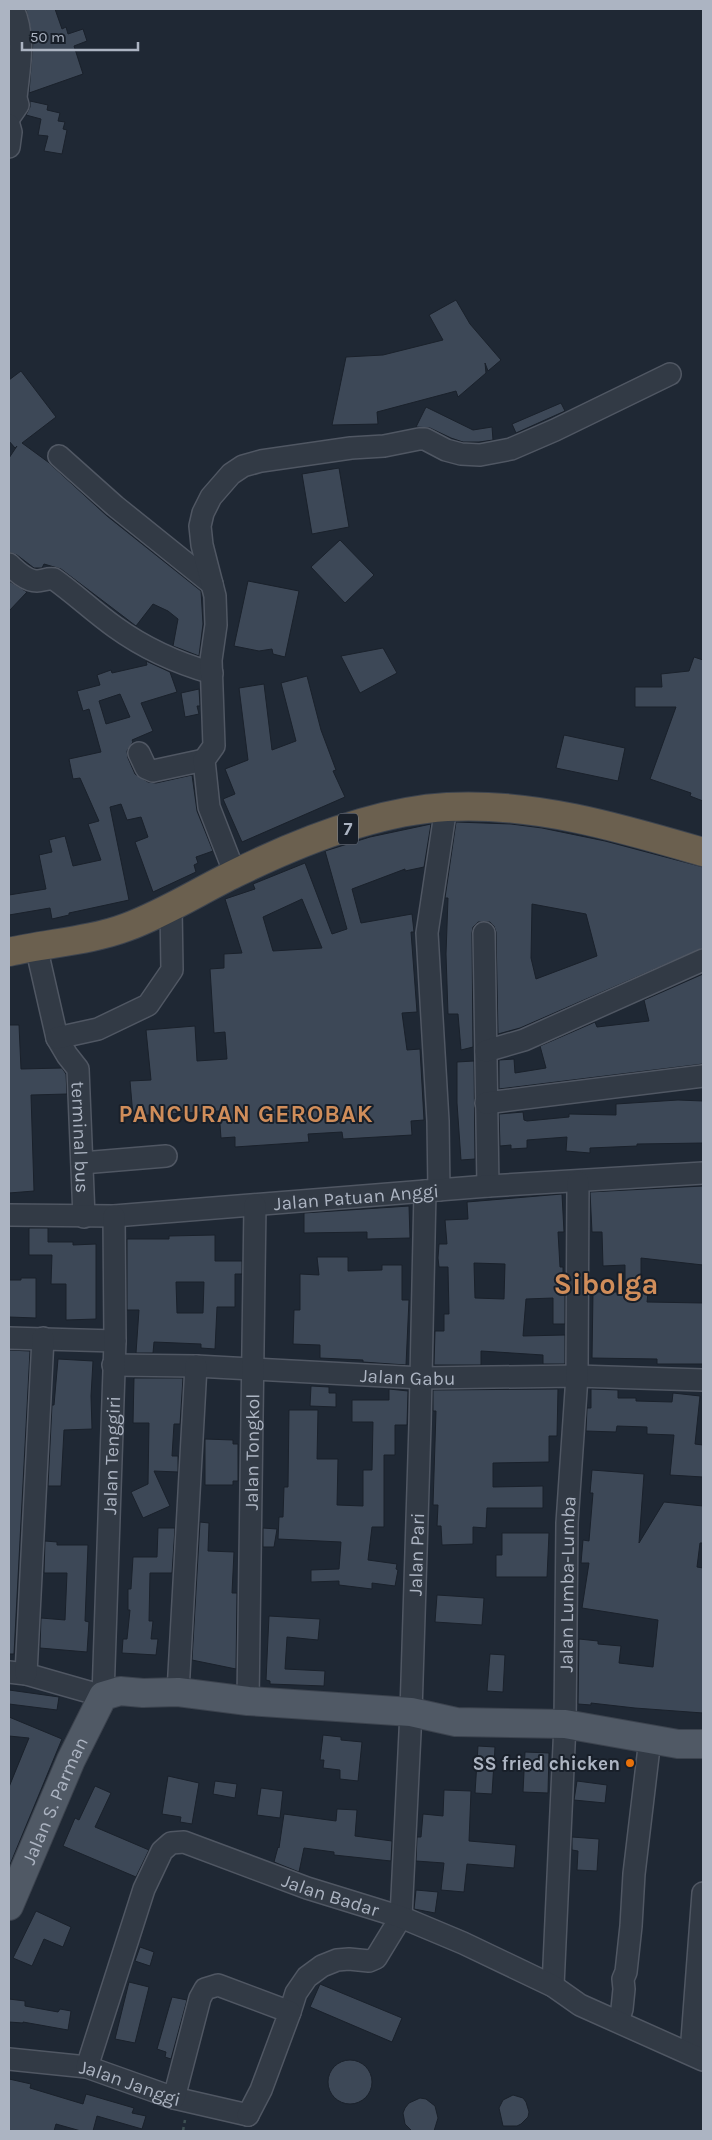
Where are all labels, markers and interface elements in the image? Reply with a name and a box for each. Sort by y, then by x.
scale bar [22,20,139,52]
text: 50 m [30,28,65,46]
road number: 7 [338,814,358,844]
street label: terminal bus [67,1081,93,1193]
district label: PANCURAN GEROBAK [118,1100,374,1128]
street label: Jalan Patuan Anggi [273,1180,440,1215]
district label: Sibolga [554,1267,658,1301]
street label: Jalan Gabu [359,1365,456,1390]
street label: Jalan Tongkol [241,1393,264,1511]
street label: Jalan Tenggiri [99,1396,125,1515]
street label: Jalan Lumba-Lumba [556,1495,581,1673]
street label: Jalan Pari [405,1512,429,1596]
street label: Jalan S. Parman [18,1733,93,1868]
place label: SS fried chicken [472,1753,620,1775]
marker: SS fried chicken [624,1757,636,1769]
street label: Jalan Badar [279,1870,382,1922]
street label: Jalan Janggi [78,2056,183,2111]

